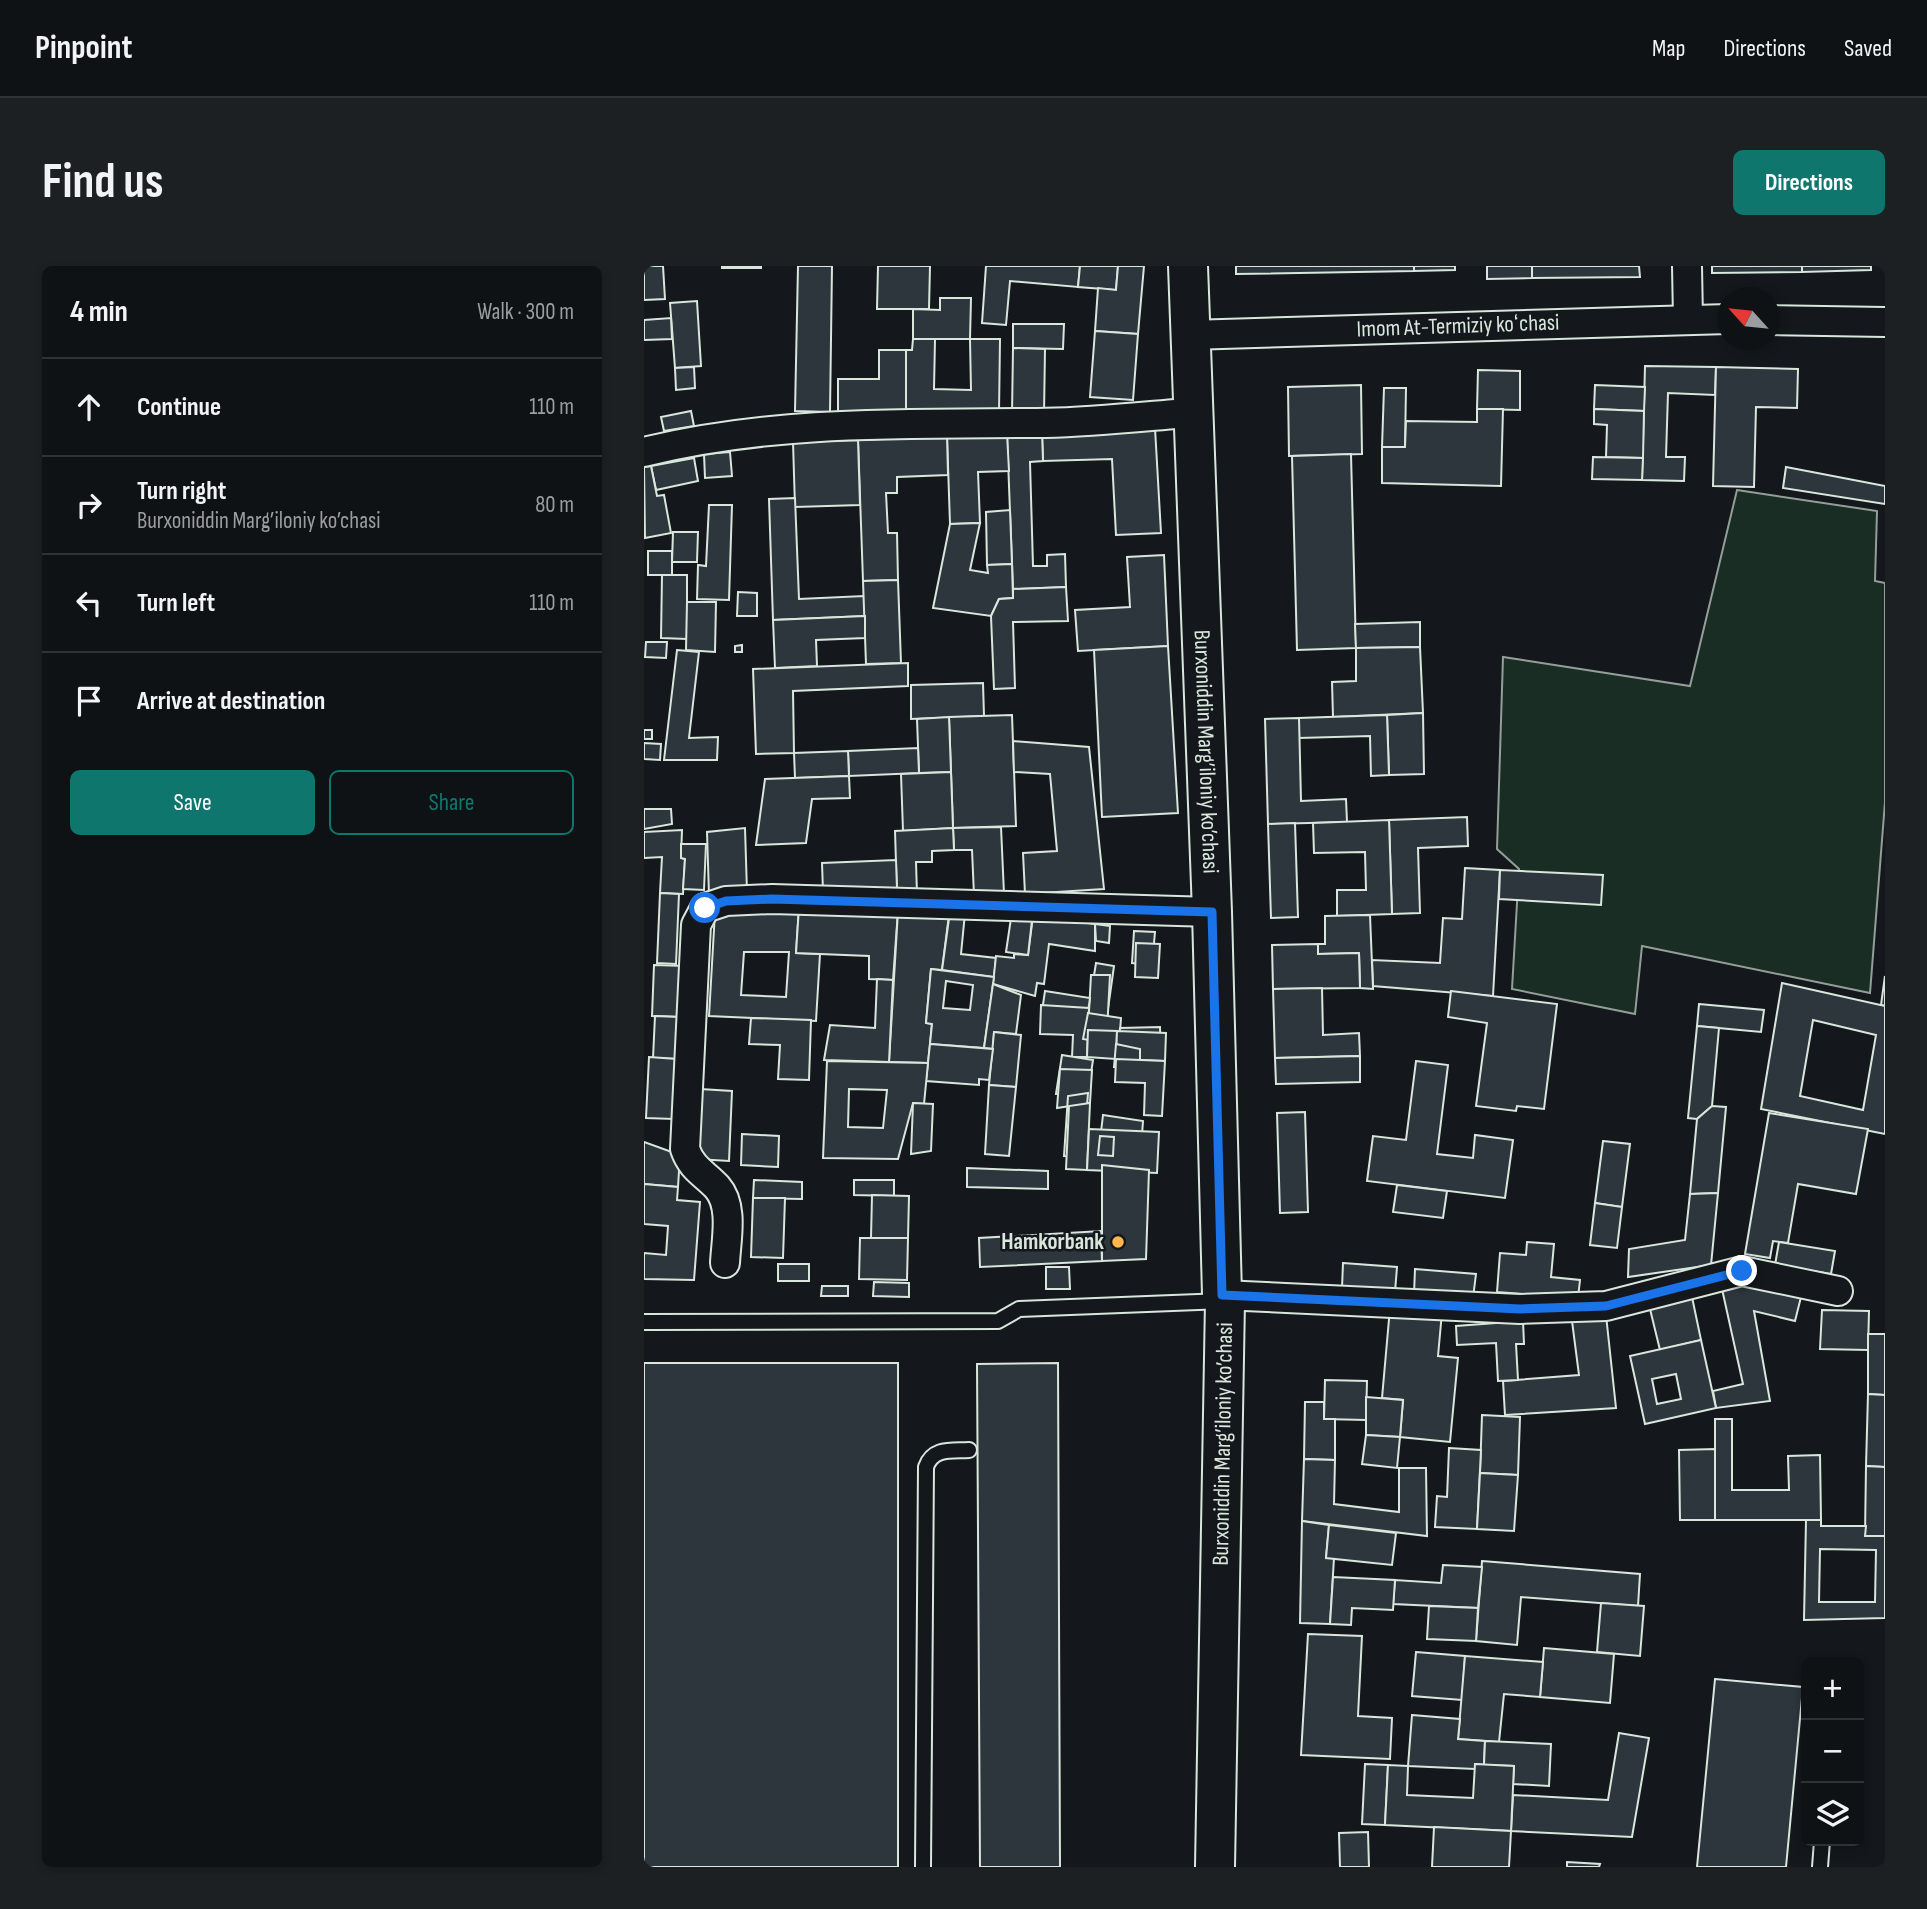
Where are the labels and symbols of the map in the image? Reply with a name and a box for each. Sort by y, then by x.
north arrow [1717,287,1780,350]
street label: Imom At-Termiziy koʻchasi [1356,308,1560,344]
street label: Burxoniddin Marg’iloniy ko’chasi [1188,629,1225,874]
route start [689,892,720,923]
place label: Hamkorbank [1001,1228,1104,1256]
marker: Hamkorbank [1110,1234,1126,1250]
route end [1726,1255,1757,1286]
street label: Burxoniddin Marg’iloniy ko’chasi [1207,1322,1239,1566]

